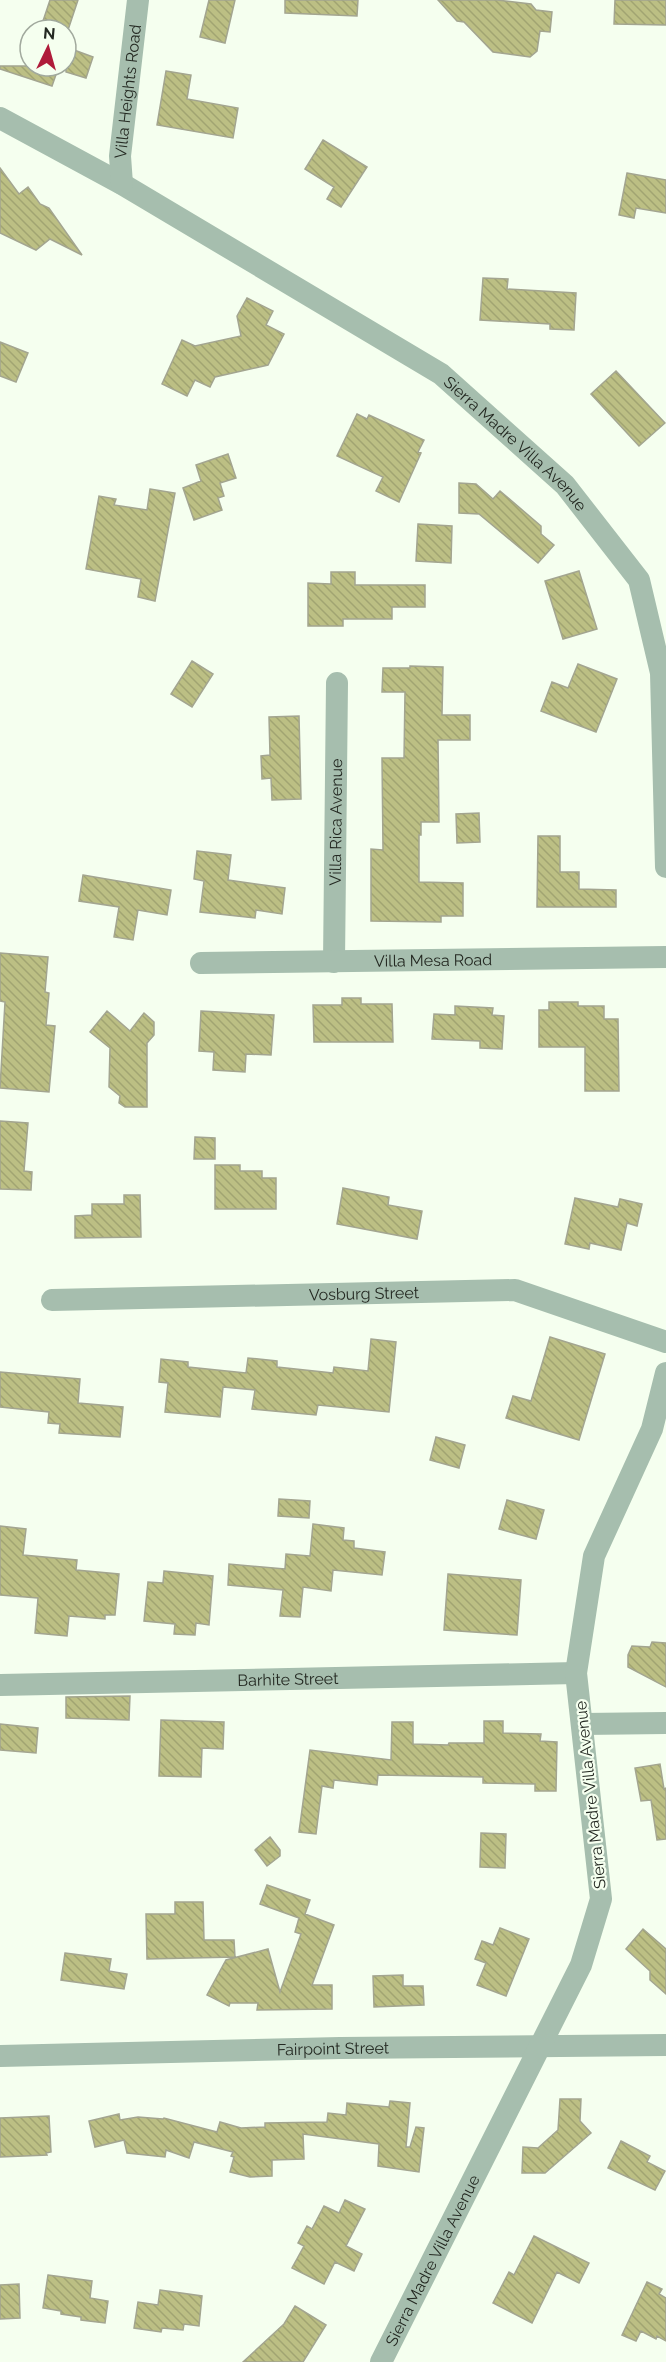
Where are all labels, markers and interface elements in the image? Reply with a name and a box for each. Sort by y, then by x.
north arrow [18,18,78,78]
street label: Villa Heights Road [111,23,145,160]
text: N [42,24,56,44]
street label: Sierra Madre Villa Avenue [440,372,591,515]
street label: Villa Rica Avenue [326,758,346,886]
street label: Villa Mesa Road [374,950,492,971]
street label: Vosburg Street [309,1283,420,1304]
street label: Barhite Street [237,1669,339,1690]
street label: Sierra Madre Villa Avenue [571,1700,610,1890]
street label: Fairpoint Street [277,2039,390,2059]
street label: Sierra Madre Villa Avenue [382,2172,484,2349]

